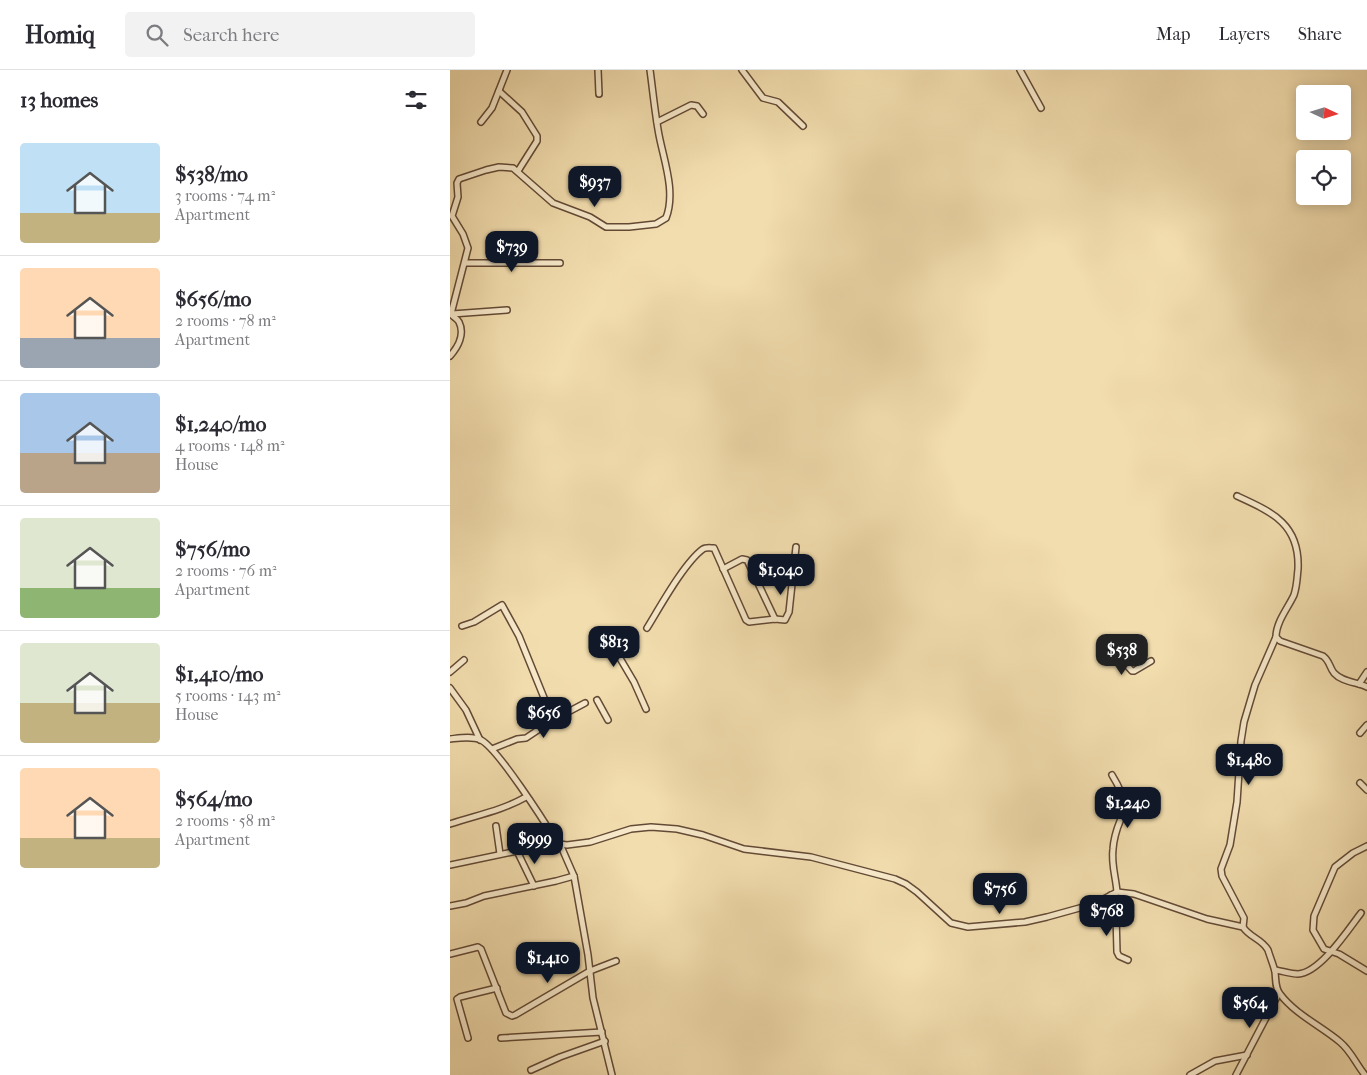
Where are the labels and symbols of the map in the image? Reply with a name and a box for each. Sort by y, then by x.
north arrow [1296,85,1351,140]
pin: $937 [565,166,625,208]
pin: $739 [482,230,542,273]
pin: $1,040 [740,554,822,596]
pin: $813 [584,626,644,668]
pin: $538 [1092,634,1152,676]
pin: $656 [514,696,574,739]
pin: $1,480 [1208,744,1290,786]
pin: $1,240 [1087,786,1169,829]
pin: $999 [505,822,565,865]
pin: $756 [970,872,1030,915]
pin: $768 [1077,894,1137,937]
pin: $1,410 [507,942,589,984]
pin: $564 [1220,986,1280,1029]

